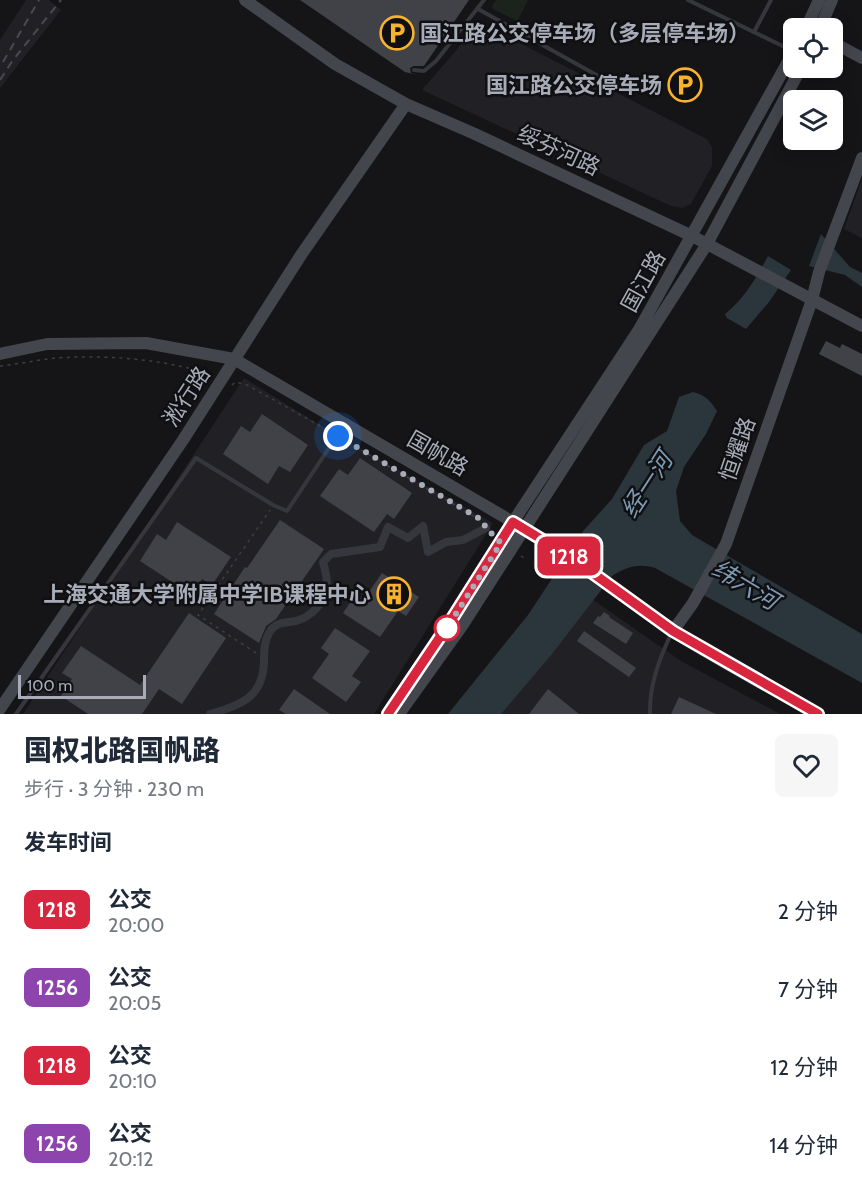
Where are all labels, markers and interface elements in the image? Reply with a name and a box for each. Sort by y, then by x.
parking icon: 国江路公交停车场（多层停车场） [379,15,415,51]
map controls [783,18,843,150]
button: locate [783,18,843,78]
place label: 国江路公交停车场（多层停车场） [420,20,750,47]
parking icon: 国江路公交停车场 [667,67,703,103]
place label: 国江路公交停车场 [486,72,662,99]
button: layers [783,90,843,150]
street label: 绥芬河路 [513,120,604,181]
street label: 国江路 [616,246,671,317]
street label: 淞行路 [157,361,216,431]
street label: 恒耀路 [714,414,761,485]
your location [323,421,353,451]
street label: 国帆路 [402,425,473,482]
water label: 经一河 [615,443,681,523]
line badge: 1218 [527,536,611,576]
text: 1218 [549,544,589,569]
water label: 纬六河 [707,554,787,618]
building icon: 上海交通大学附属中学IB课程中心 [376,576,412,612]
place label: 上海交通大学附属中学IB课程中心 [43,581,371,608]
unlabelled marker [434,615,460,641]
scale bar [18,672,146,700]
text: 100 m [27,676,72,695]
text: 国权北路国帆路 [24,733,220,767]
button: heart [775,734,838,797]
text: 步行 · 3 分钟 · 230 m [24,777,204,801]
text: 发车时间 [24,829,112,856]
text: 公交 [108,886,152,913]
text: 1218 [37,897,77,922]
text: 2 分钟 [778,898,838,925]
text: 20:00 [108,913,165,937]
text: 公交 [108,964,152,991]
text: 1256 [36,975,78,1000]
text: 7 分钟 [778,976,838,1003]
text: 20:05 [108,991,161,1015]
text: 公交 [108,1042,152,1069]
text: 1218 [37,1053,77,1078]
text: 12 分钟 [770,1054,838,1081]
text: 20:10 [108,1069,157,1093]
text: 公交 [108,1120,152,1147]
text: 1256 [36,1131,78,1156]
text: 14 分钟 [769,1132,838,1159]
text: 20:12 [108,1147,154,1171]

